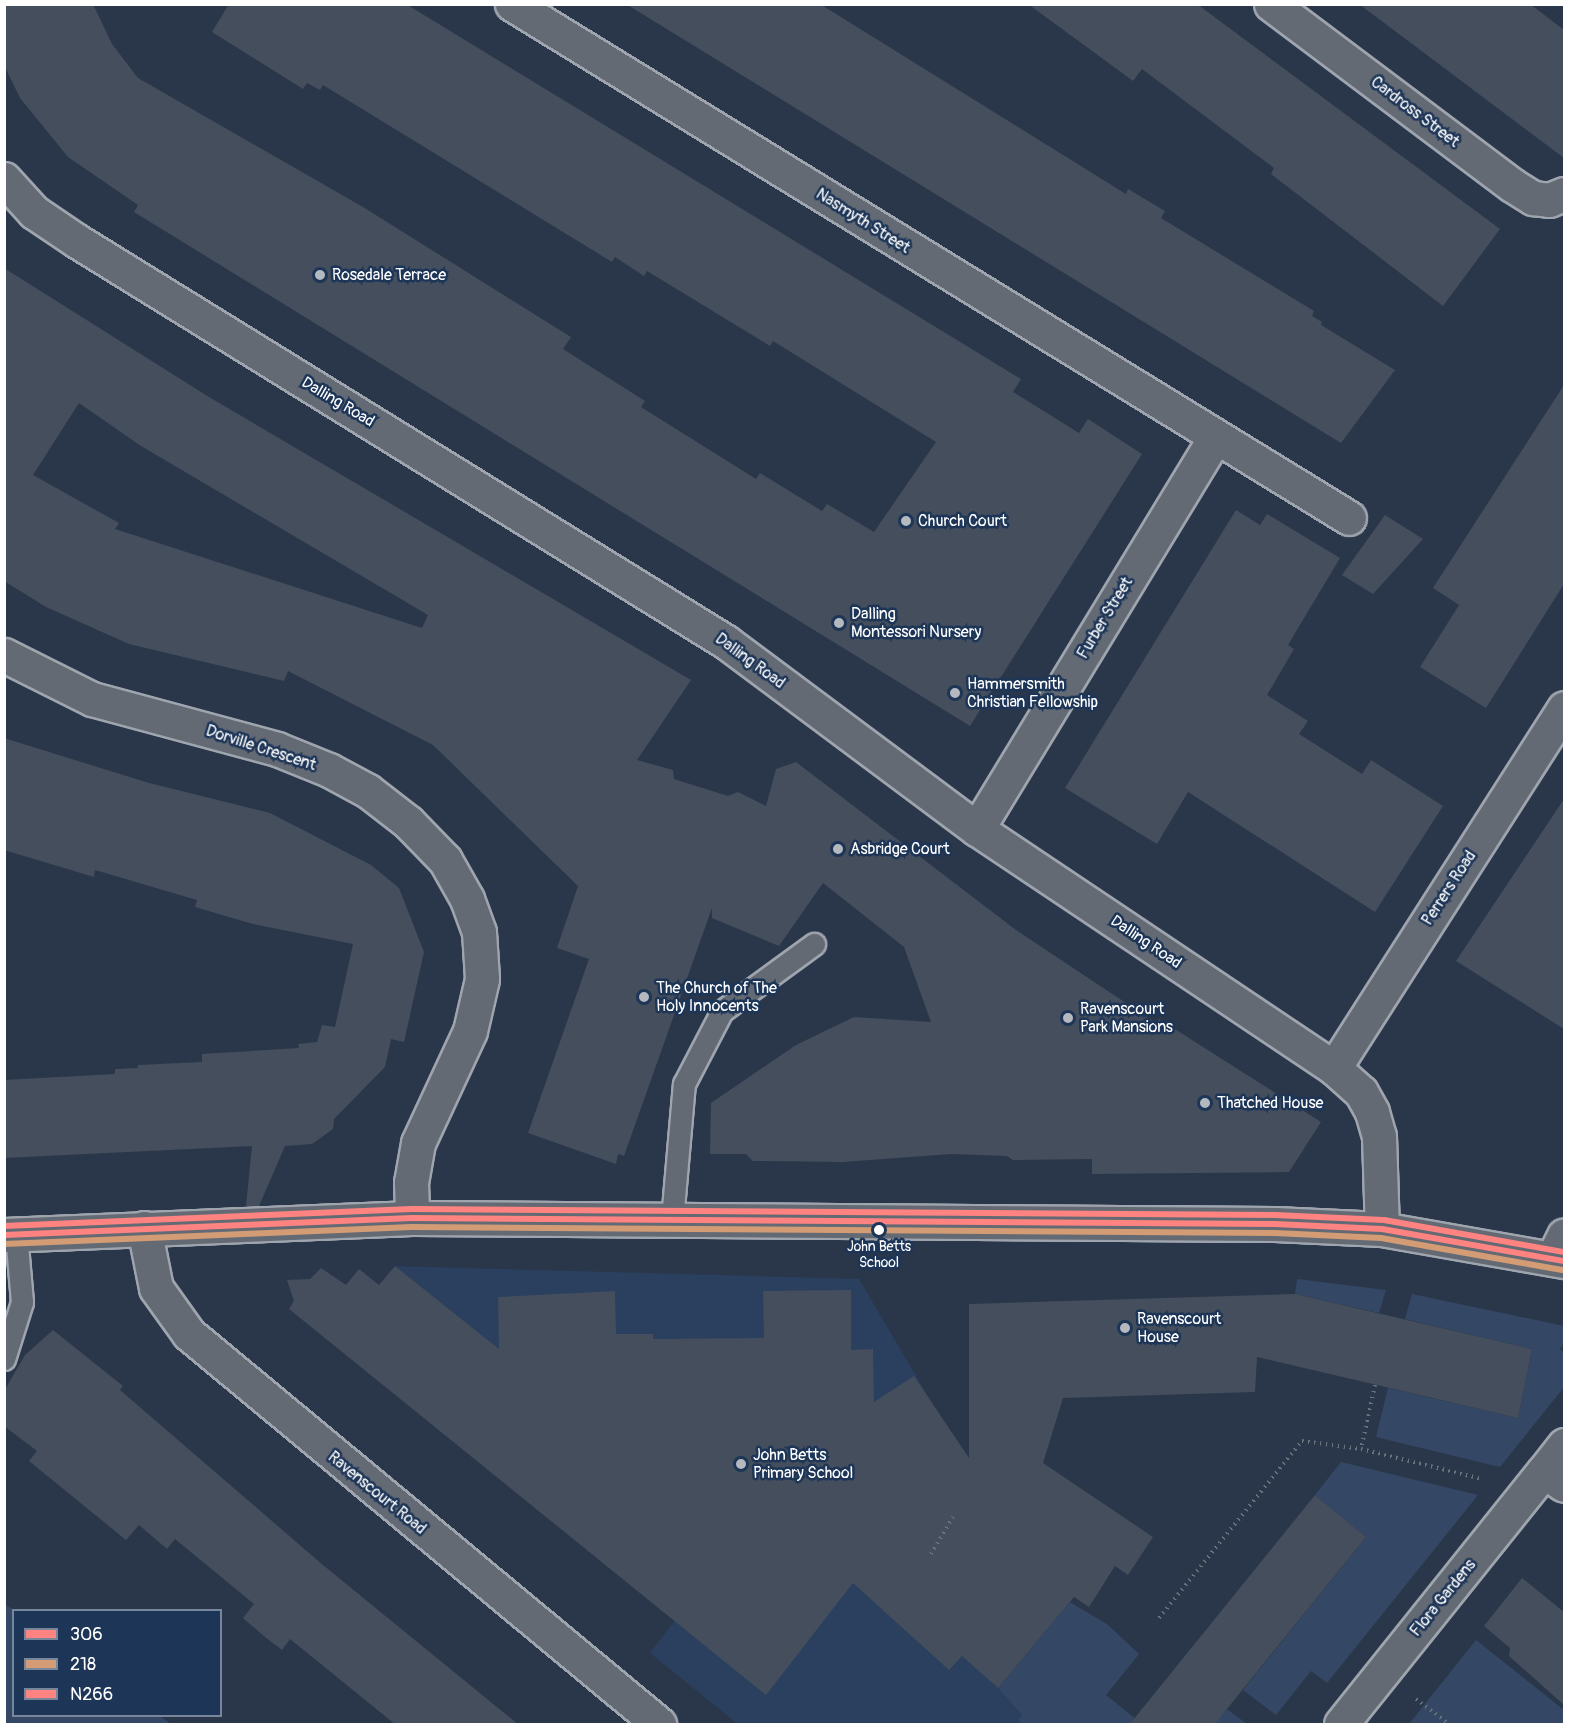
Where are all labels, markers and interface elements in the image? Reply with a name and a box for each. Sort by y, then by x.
street label: Cardross Street [1367,73,1463,151]
street label: Nasmyth Street [812,184,914,258]
place label: Rosedale Terrace [332,265,446,285]
marker: Rosedale Terrace [313,268,327,282]
street label: Dalling Road [298,373,378,431]
place label: Church Court [918,511,1007,531]
marker: Church Court [899,514,913,528]
street label: Furber Street [1073,574,1137,662]
place label: Dalling Montessori Nursery [851,604,981,642]
marker: Dalling Montessori Nursery [832,616,846,630]
street label: Dalling Road [711,629,789,693]
place label: Hammersmith Christian Fellowship [967,674,1098,712]
marker: Hammersmith Christian Fellowship [948,686,962,700]
street label: Dorville Crescent [203,721,319,775]
place label: Asbridge Court [850,839,950,859]
marker: Asbridge Court [831,842,845,856]
street label: Perrers Road [1418,847,1480,929]
street label: Dalling Road [1107,911,1185,973]
place label: The Church of The Holy Innocents [656,978,777,1016]
marker: The Church of The Holy Innocents [637,990,651,1004]
place label: Ravenscourt Park Mansions [1080,999,1173,1037]
marker: Ravenscourt Park Mansions [1061,1011,1075,1025]
place label: Thatched House [1217,1093,1323,1113]
marker: Thatched House [1198,1096,1212,1110]
marker: John Betts School [873,1224,885,1236]
place label: John Betts School [847,1239,911,1272]
place label: Ravenscourt House [1137,1309,1221,1347]
marker: Ravenscourt House [1118,1321,1132,1335]
place label: John Betts Primary School [753,1445,853,1483]
street label: Ravenscourt Road [324,1447,430,1539]
marker: John Betts Primary School [734,1457,748,1471]
street label: Flora Gardens [1406,1556,1480,1640]
legend [12,1609,222,1717]
text: 306 [70,1623,103,1646]
text: 218 [70,1653,96,1676]
text: N266 [70,1683,113,1706]

